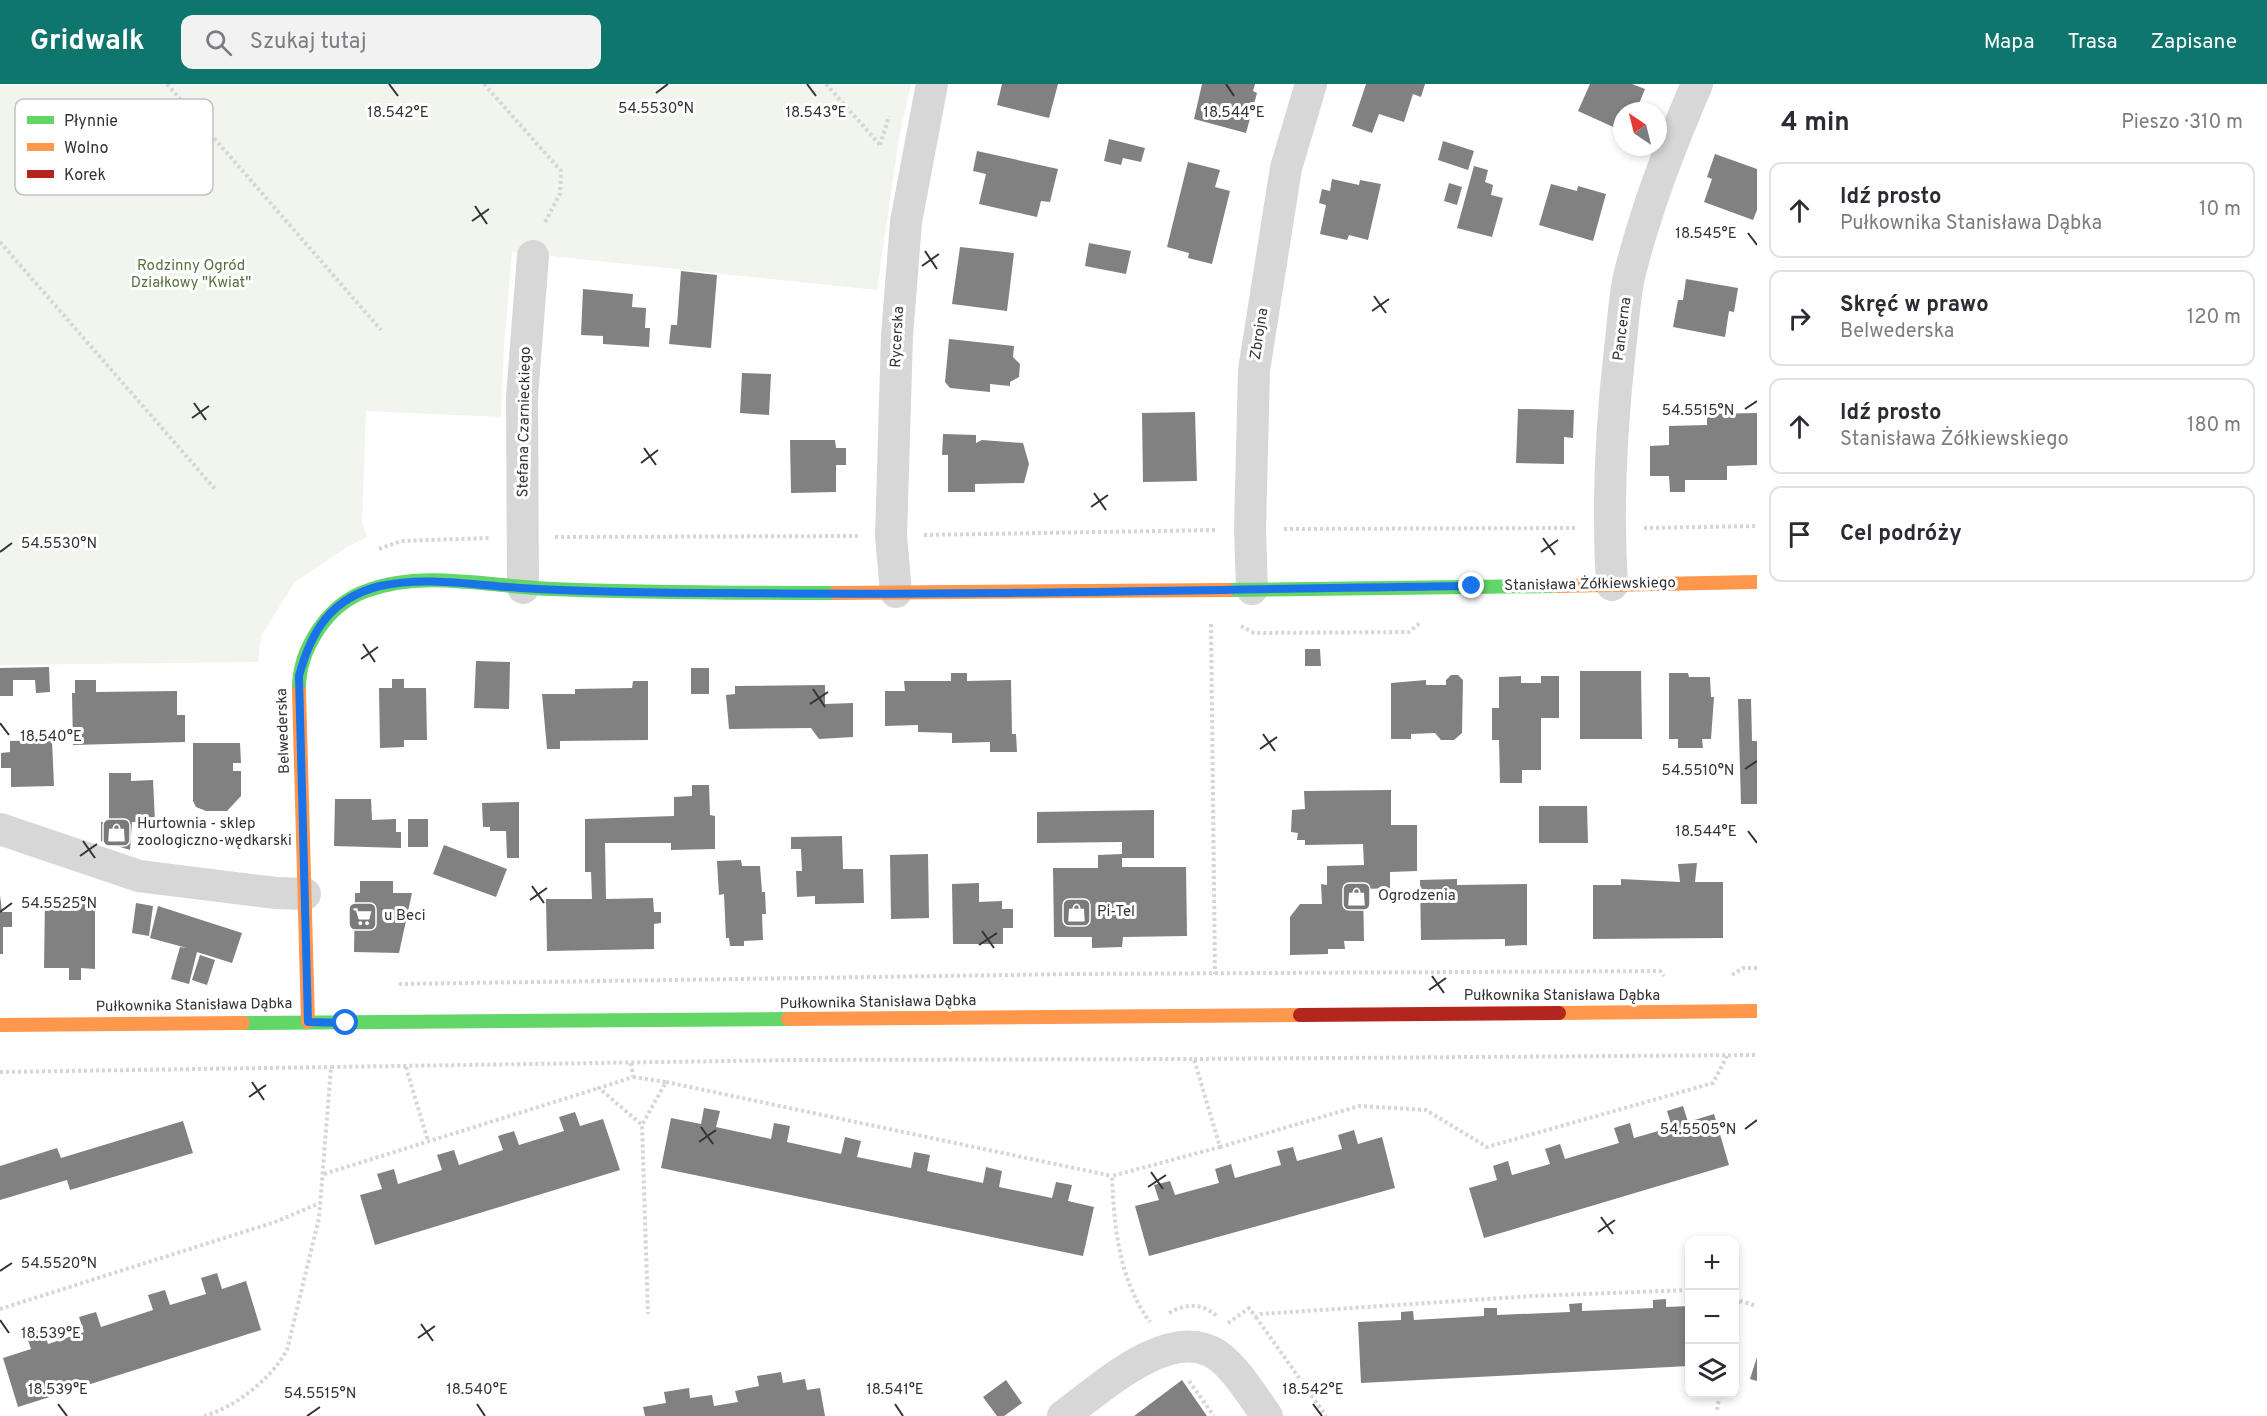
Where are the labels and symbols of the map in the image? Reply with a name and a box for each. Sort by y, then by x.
legend [15,99,213,195]
text: 54.5530°N [618,100,694,119]
north arrow [1613,102,1667,156]
text: 18.542°E [367,104,429,123]
text: 18.543°E [785,104,847,123]
text: 18.544°E [1203,104,1265,123]
text: Płynnie [64,112,118,132]
text: Wolno [64,139,108,159]
text: Korek [64,166,106,186]
text: 18.545°E [1675,225,1737,244]
park label: Rodzinny Ogród Działkowy "Kwiat" [131,257,251,293]
street label: Pancerna [1610,296,1636,362]
street label: Rycerska [887,306,909,368]
street label: Zbrojna [1247,307,1273,361]
street label: Stefana Czarnieckiego [514,346,536,498]
text: 54.5515°N [1662,402,1734,421]
text: 54.5530°N [21,535,97,554]
route end [1458,572,1484,598]
street label: Stanisława Żółkiewskiego [1504,573,1676,596]
street label: Belwederska [273,688,295,774]
text: 18.540°E [20,728,82,747]
text: 54.5510°N [1662,762,1734,781]
place label: Hurtownia - sklep zoologiczno-wędkarski [137,815,292,851]
shop icon: Hurtownia - sklep zoologiczno-wędkarski [100,817,132,849]
text: 18.544°E [1675,823,1737,842]
shop icon: Ogrodzenia [1341,880,1373,912]
place label: Ogrodzenia [1378,887,1456,906]
text: 54.5525°N [21,895,97,914]
shop icon: Pi-Tel [1060,896,1092,928]
supermarket icon: u Beci [347,900,379,932]
place label: Pi-Tel [1097,903,1135,922]
place label: u Beci [384,907,426,926]
street label: Pułkownika Stanisława Dąbka [1464,987,1660,1006]
street label: Pułkownika Stanisława Dąbka [780,992,976,1014]
street label: Pułkownika Stanisława Dąbka [96,995,292,1017]
route start [332,1009,358,1035]
text: 54.5505°N [1660,1121,1736,1140]
text: 54.5520°N [21,1255,97,1274]
text: 18.539°E [21,1325,81,1344]
text: 18.539°E [28,1381,88,1400]
text: 18.540°E [446,1381,508,1400]
text: 18.541°E [866,1381,924,1400]
text: 18.542°E [1282,1381,1344,1400]
text: 54.5515°N [284,1385,356,1404]

